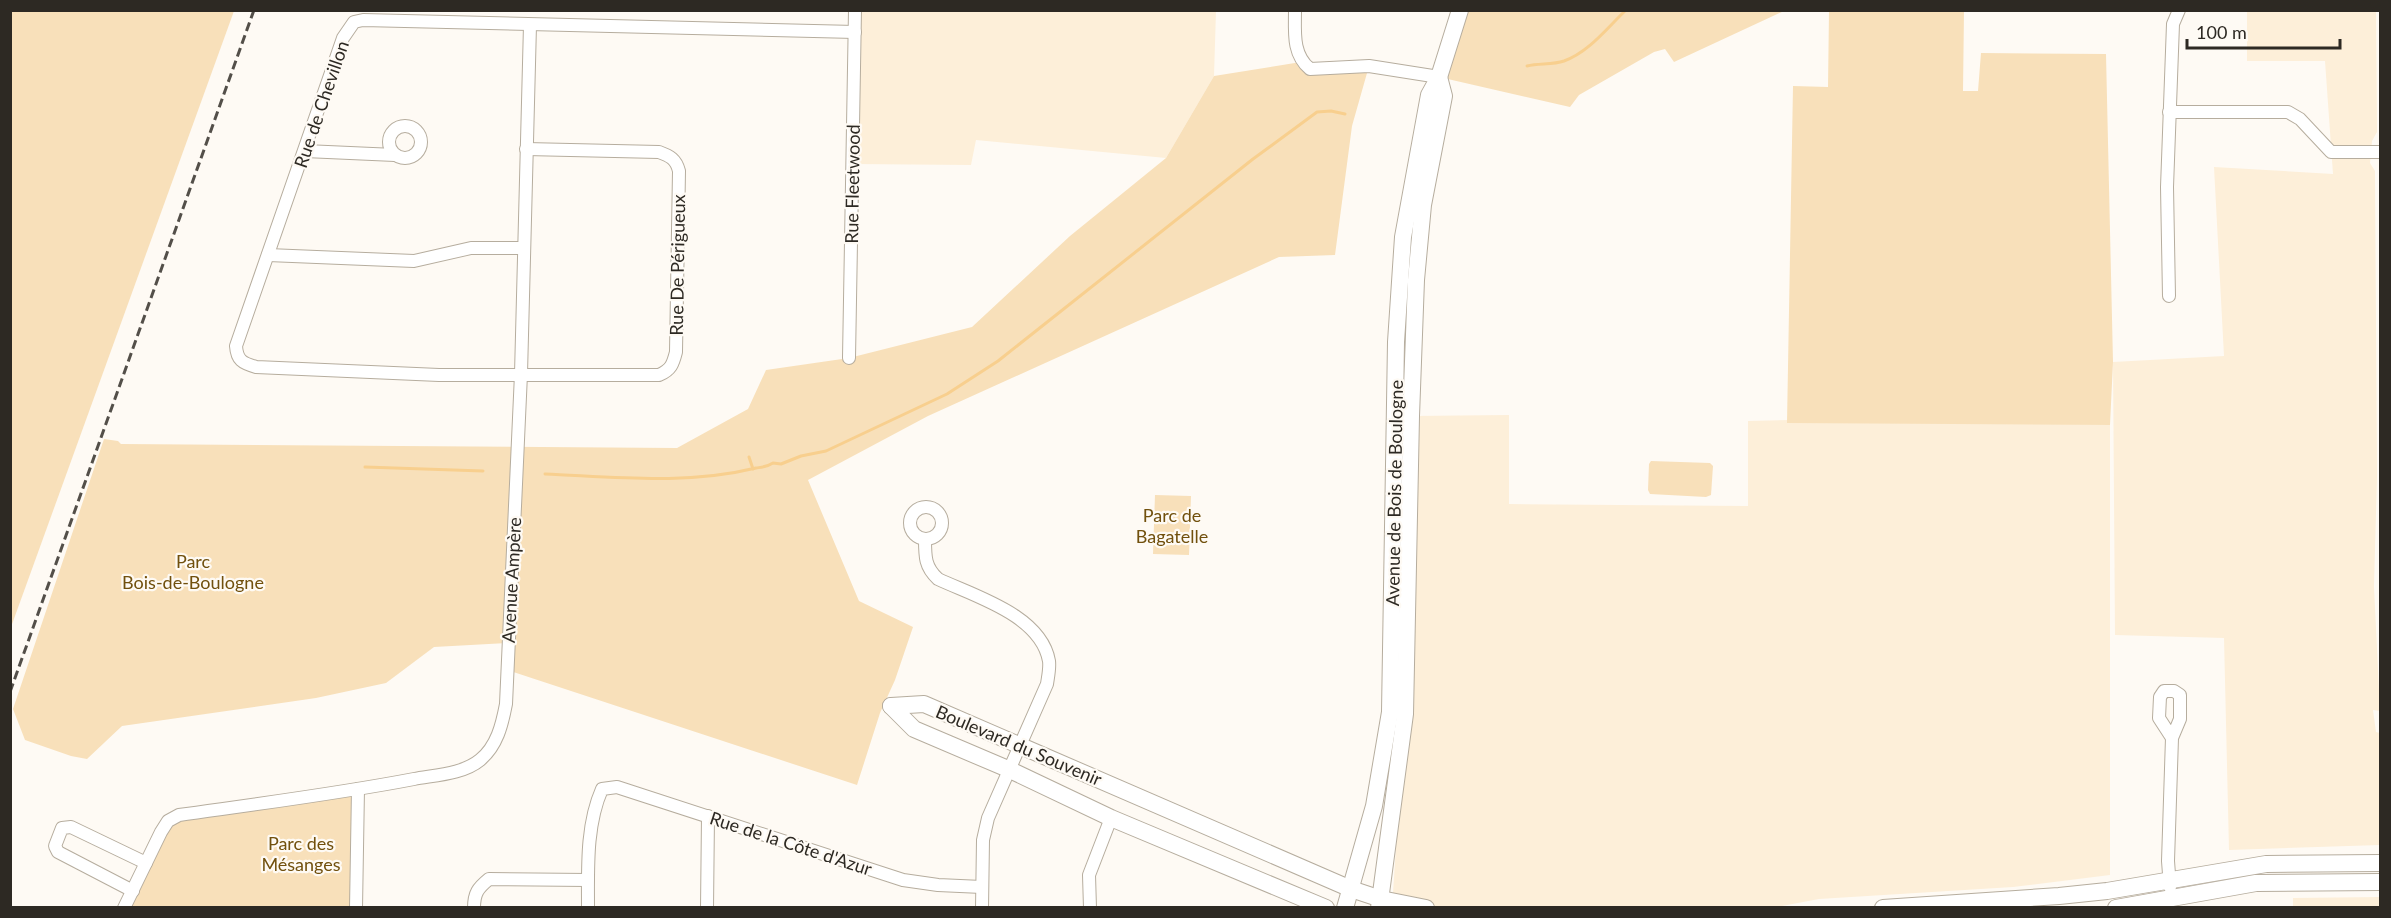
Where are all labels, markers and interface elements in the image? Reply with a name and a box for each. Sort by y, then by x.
scale bar [2187,12,2340,50]
text: 100 m [2196,21,2247,43]
street label: Rue de Chevillon [289,38,353,170]
street label: Rue Fleetwood [840,124,864,244]
street label: Rue De Périgueux [665,194,689,336]
street label: Avenue de Bois de Boulogne [1381,380,1407,606]
park label: Parc de Bagatelle [1136,504,1208,547]
street label: Avenue Ampère [497,517,525,643]
park label: Parc Bois-de-Boulogne [122,550,264,593]
street label: Boulevard du Souvenir [933,700,1106,790]
street label: Rue de la Côte d'Azur [707,806,875,880]
park label: Parc des Mésanges [261,832,341,875]

